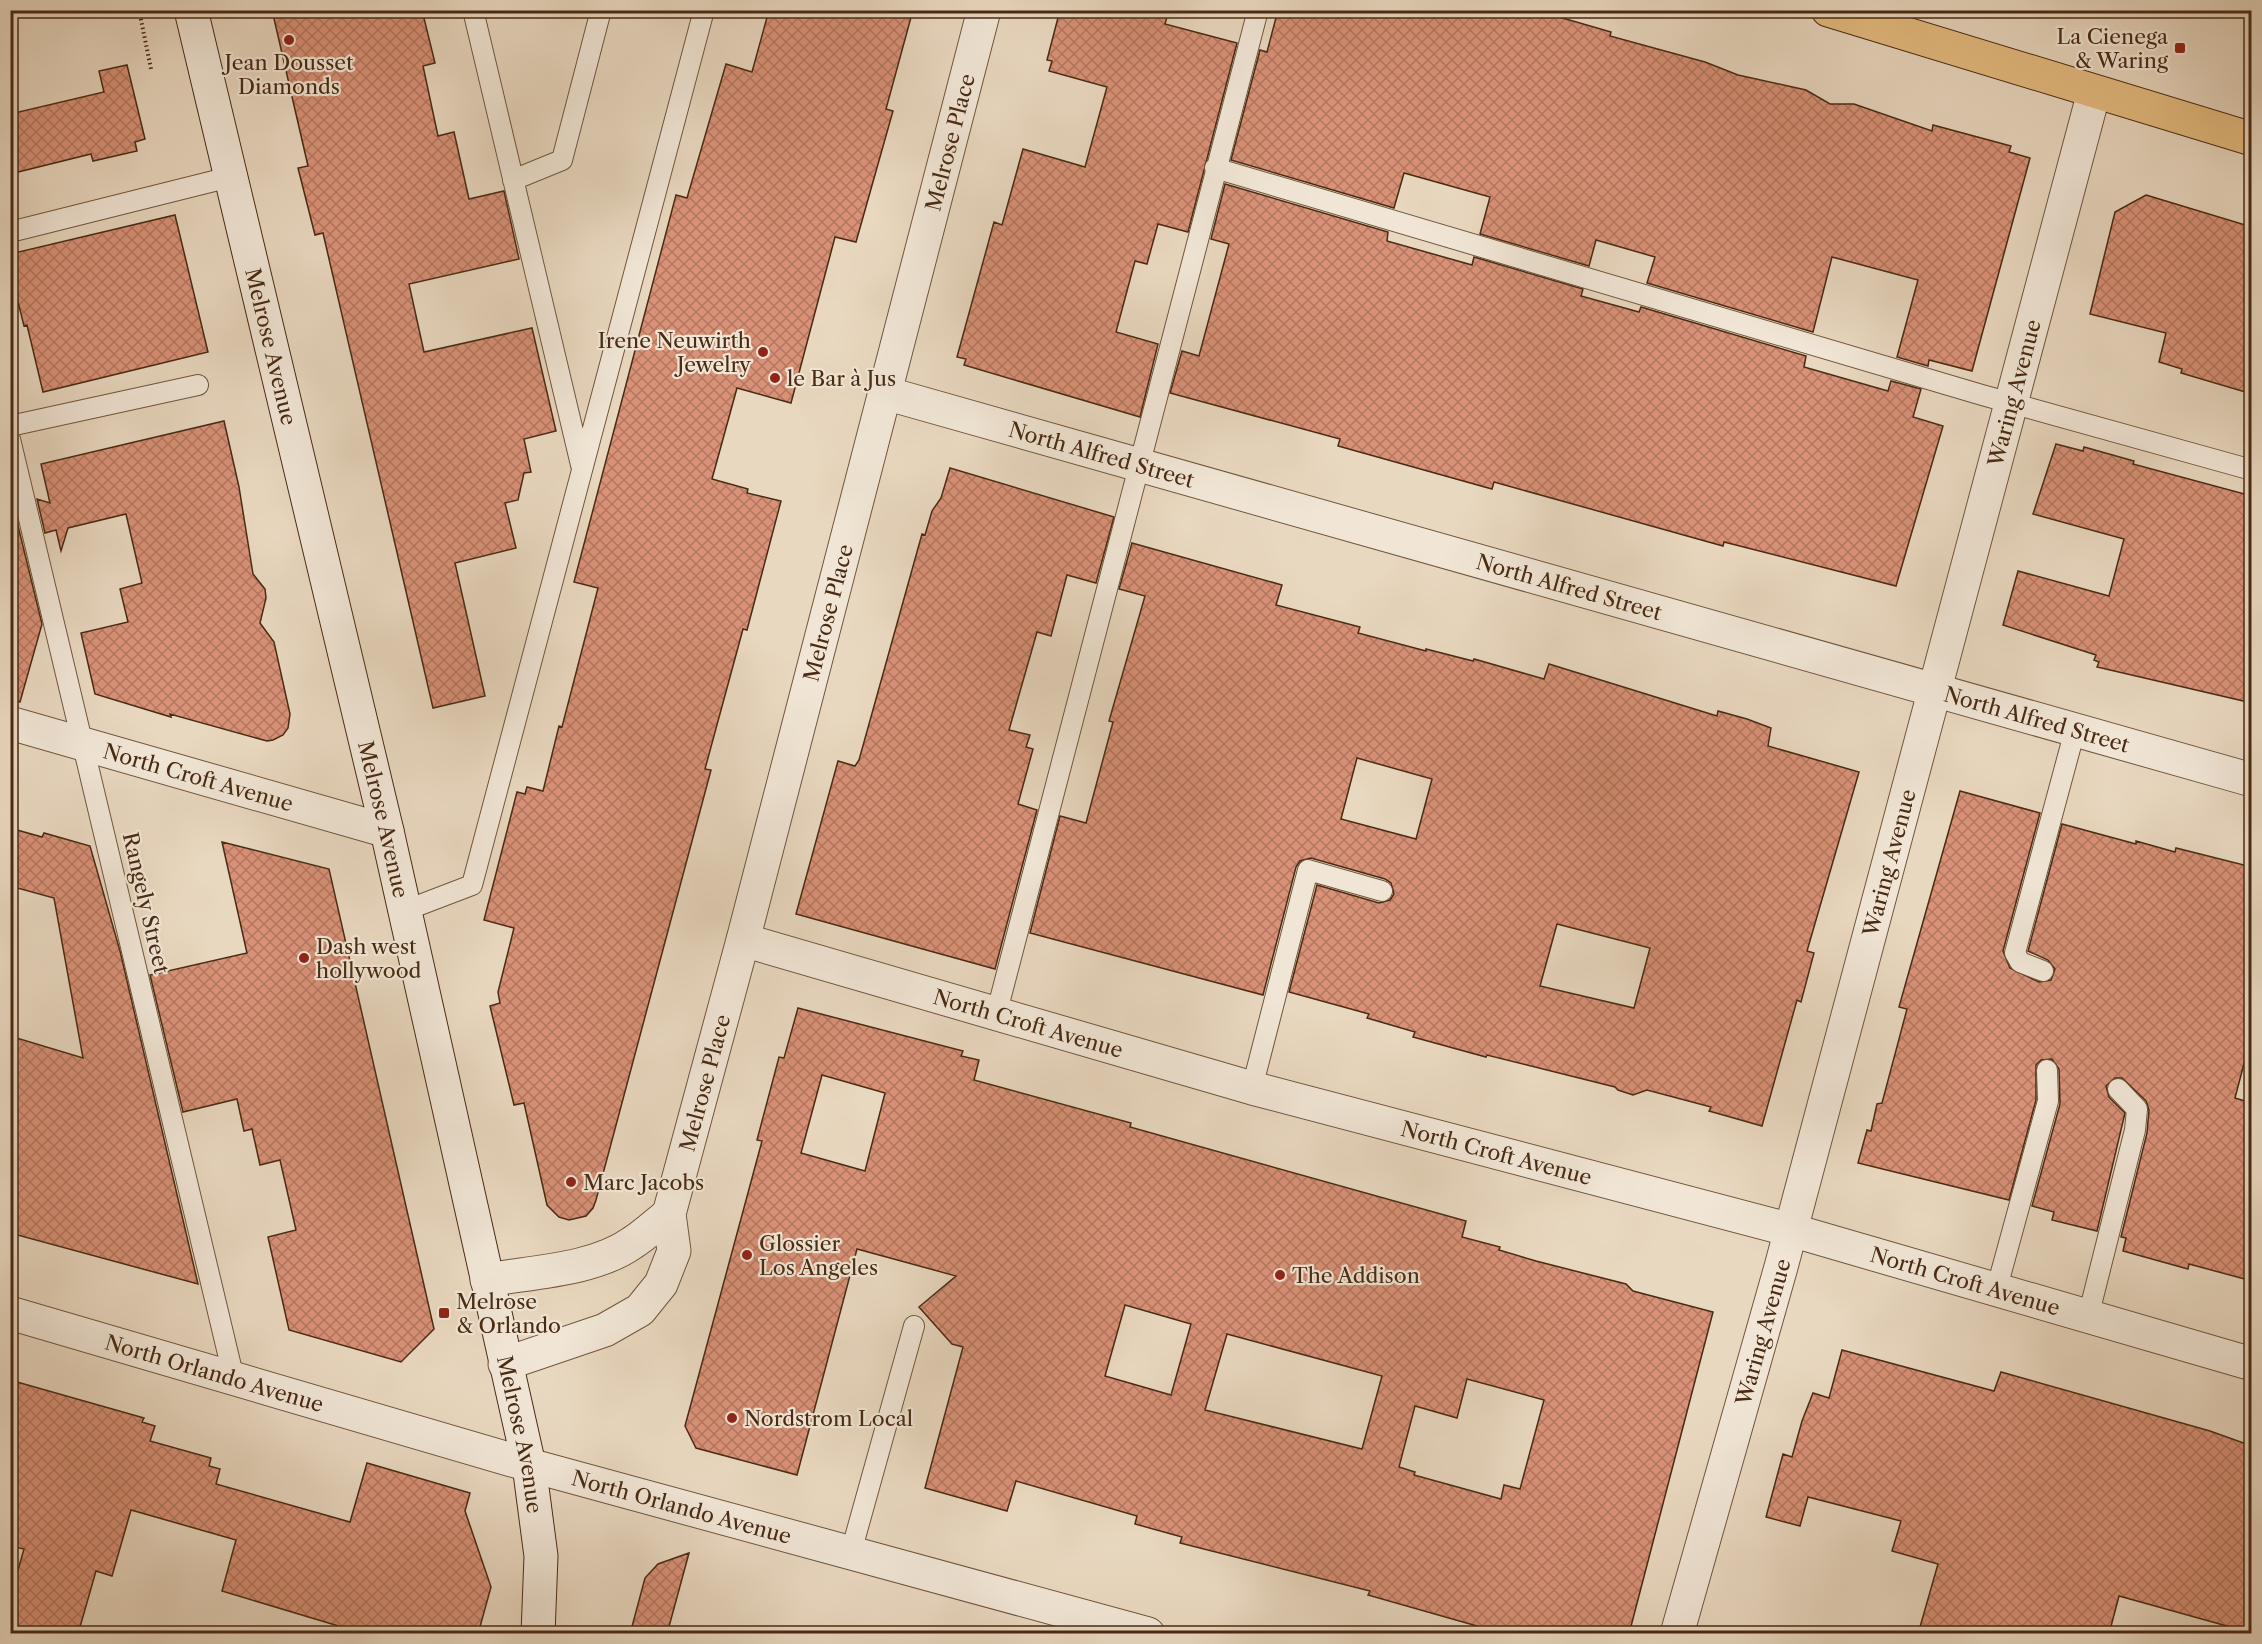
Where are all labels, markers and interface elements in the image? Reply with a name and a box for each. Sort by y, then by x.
place label: La Cienega & Waring [2056,24,2169,73]
marker: Jean Dousset Diamonds [282,33,296,47]
marker: La Cienega & Waring [2173,41,2187,55]
place label: Jean Dousset Diamonds [221,50,354,99]
street label: Melrose Place [920,71,979,214]
street label: Melrose Avenue [241,266,302,428]
street label: Waring Avenue [1982,317,2045,470]
place label: Irene Neuwirth Jewelry [598,328,751,377]
marker: Irene Neuwirth Jewelry [756,345,770,359]
place label: le Bar à Jus [787,366,896,391]
marker: le Bar à Jus [768,371,782,385]
street label: North Alfred Street [1006,416,1198,493]
street label: Melrose Place [798,542,858,684]
street label: North Alfred Street [1474,549,1665,625]
street label: North Alfred Street [1941,681,2133,757]
street label: North Croft Avenue [101,738,296,816]
street label: Melrose Avenue [353,738,414,900]
street label: Waring Avenue [1857,786,1920,940]
street label: Rangely Street [118,830,175,977]
place label: Dash west hollywood [316,934,422,983]
marker: Dash west hollywood [297,951,311,965]
street label: North Croft Avenue [930,984,1126,1062]
street label: Melrose Place [674,1012,735,1154]
street label: North Croft Avenue [1398,1115,1595,1190]
place label: Marc Jacobs [583,1170,704,1195]
marker: Marc Jacobs [564,1175,578,1189]
place label: Glossier Los Angeles [759,1231,878,1280]
street label: North Croft Avenue [1868,1241,2063,1320]
marker: Glossier Los Angeles [740,1248,754,1262]
street label: Waring Avenue [1730,1256,1795,1409]
place label: The Addison [1292,1263,1420,1288]
marker: The Addison [1273,1268,1287,1282]
place label: Melrose & Orlando [456,1289,561,1338]
marker: Melrose & Orlando [437,1306,451,1320]
street label: North Orlando Avenue [102,1329,327,1417]
street label: Melrose Avenue [492,1353,548,1515]
place label: Nordstrom Local [744,1406,913,1431]
marker: Nordstrom Local [725,1411,739,1425]
street label: North Orlando Avenue [569,1465,794,1549]

